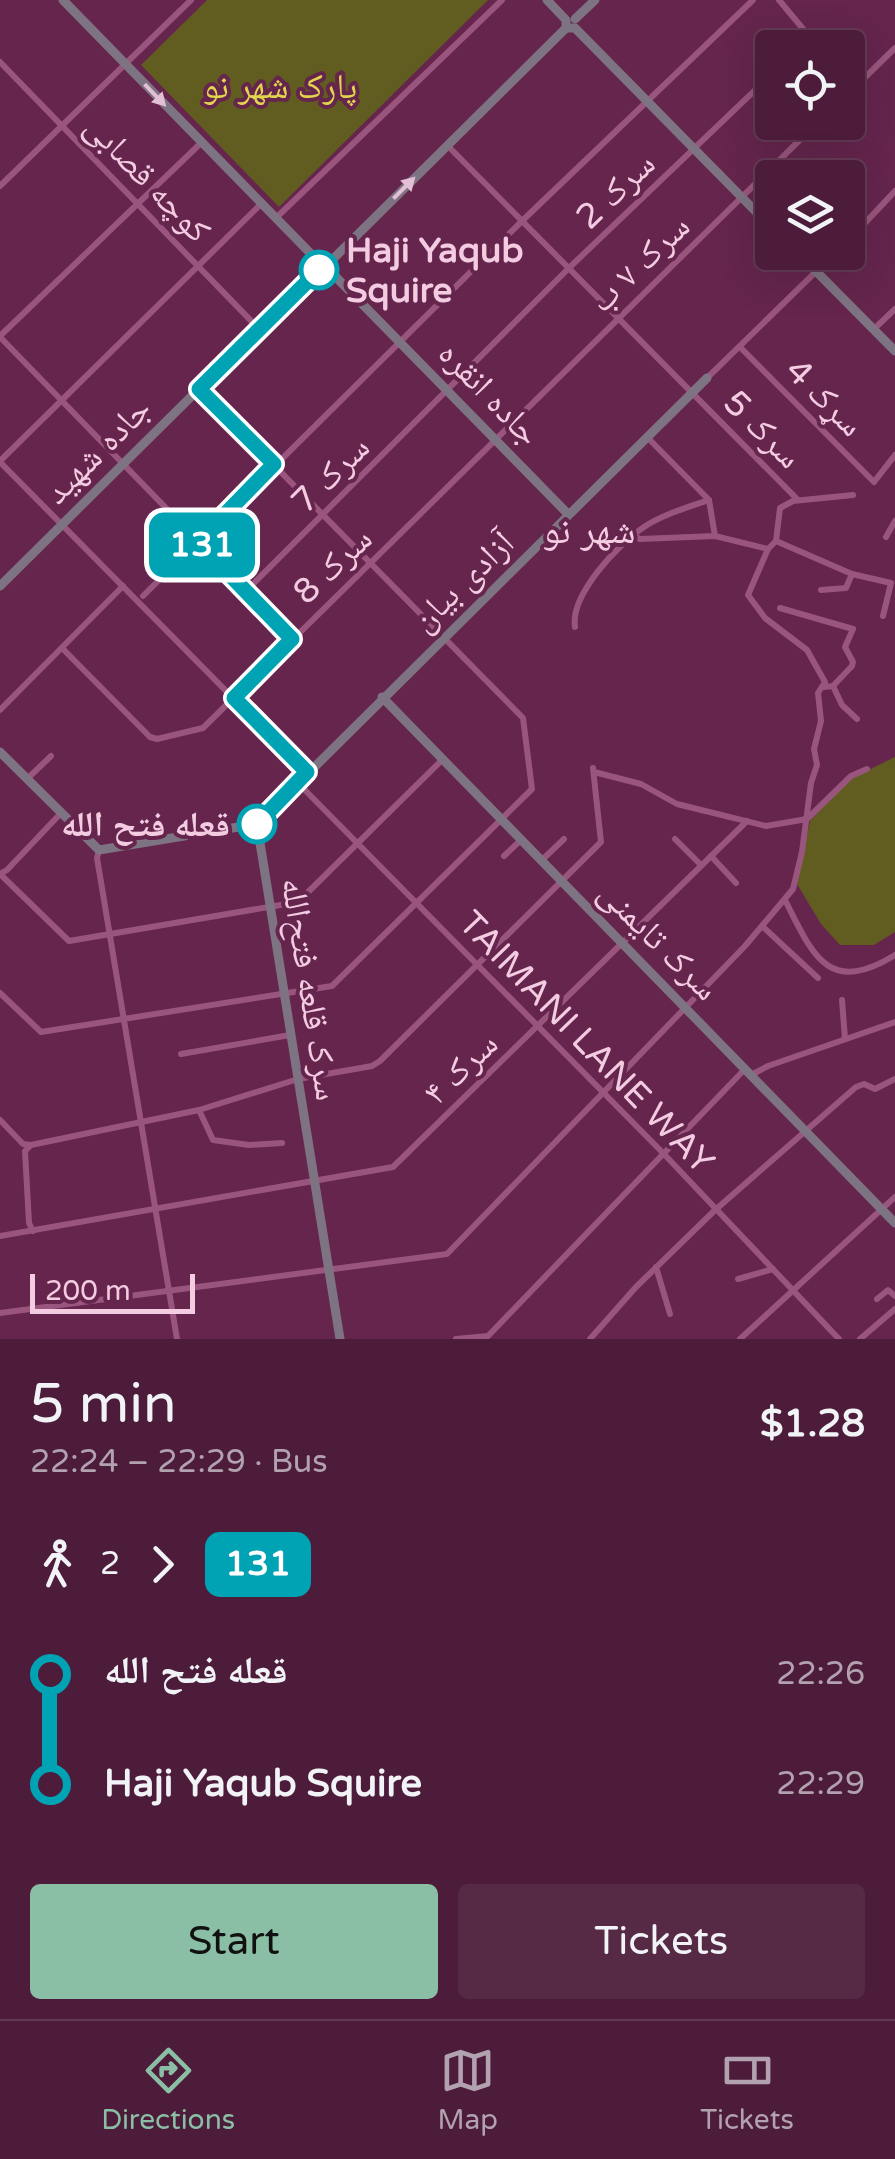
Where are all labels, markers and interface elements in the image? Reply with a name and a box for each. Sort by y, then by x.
map controls [755,30,865,270]
button: locate [755,30,865,140]
park label: پارک شهر نو [203,66,357,108]
one-way arrow [143,82,167,106]
street label: کوچه قصابی [76,106,219,252]
street label: سرک 2 [567,143,664,238]
button: layers [755,160,865,270]
one-way arrow [391,177,415,200]
street label: سرک ۷ ب [581,206,699,322]
place label: Haji Yaqub Squire [346,230,524,312]
marker: Haji Yaqub Squire [300,251,338,289]
street label: جاده انقره [429,333,549,455]
street label: سړک 4 [776,350,872,446]
street label: سرک 5 [714,382,810,478]
street label: جاده شهید [35,388,160,513]
street label: سرک 7 [283,427,379,523]
district label: شهر نو [543,508,635,554]
line badge: 131 [144,512,260,578]
street label: سرک 8 [284,518,381,613]
street label: آزادی بیان [402,522,524,641]
text: 131 [169,524,235,566]
place label: قعله فتح الله [61,804,230,847]
marker: قعله فتح الله [238,805,276,843]
street label: سرک تایمنی [589,872,727,1010]
street label: سرک قلعه فتح‌الله [272,875,348,1104]
street label: TAIMANI LANE WAY [450,903,723,1183]
street label: سرک ۴ [415,1023,507,1114]
scale bar [30,1269,195,1314]
text: 200 m [45,1274,131,1308]
text: 5 min [30,1372,177,1438]
text: $1.28 [760,1401,865,1447]
text: 22:24 – 22:29 · Bus [30,1443,328,1481]
icon: walk [30,1537,85,1592]
icon: forward [135,1537,190,1592]
text: 131 [225,1543,291,1585]
text: 2 [100,1545,120,1583]
text: قعله فتح الله [104,1648,288,1694]
text: 22:26 [776,1655,865,1693]
text: Haji Yaqub Squire [104,1761,422,1807]
text: 22:29 [776,1765,865,1803]
button: Start [30,1884,438,1999]
button: Tickets [458,1884,865,1999]
tab: Directions [101,2043,235,2137]
tab: Map [437,2043,498,2137]
tab: Tickets [700,2043,794,2137]

